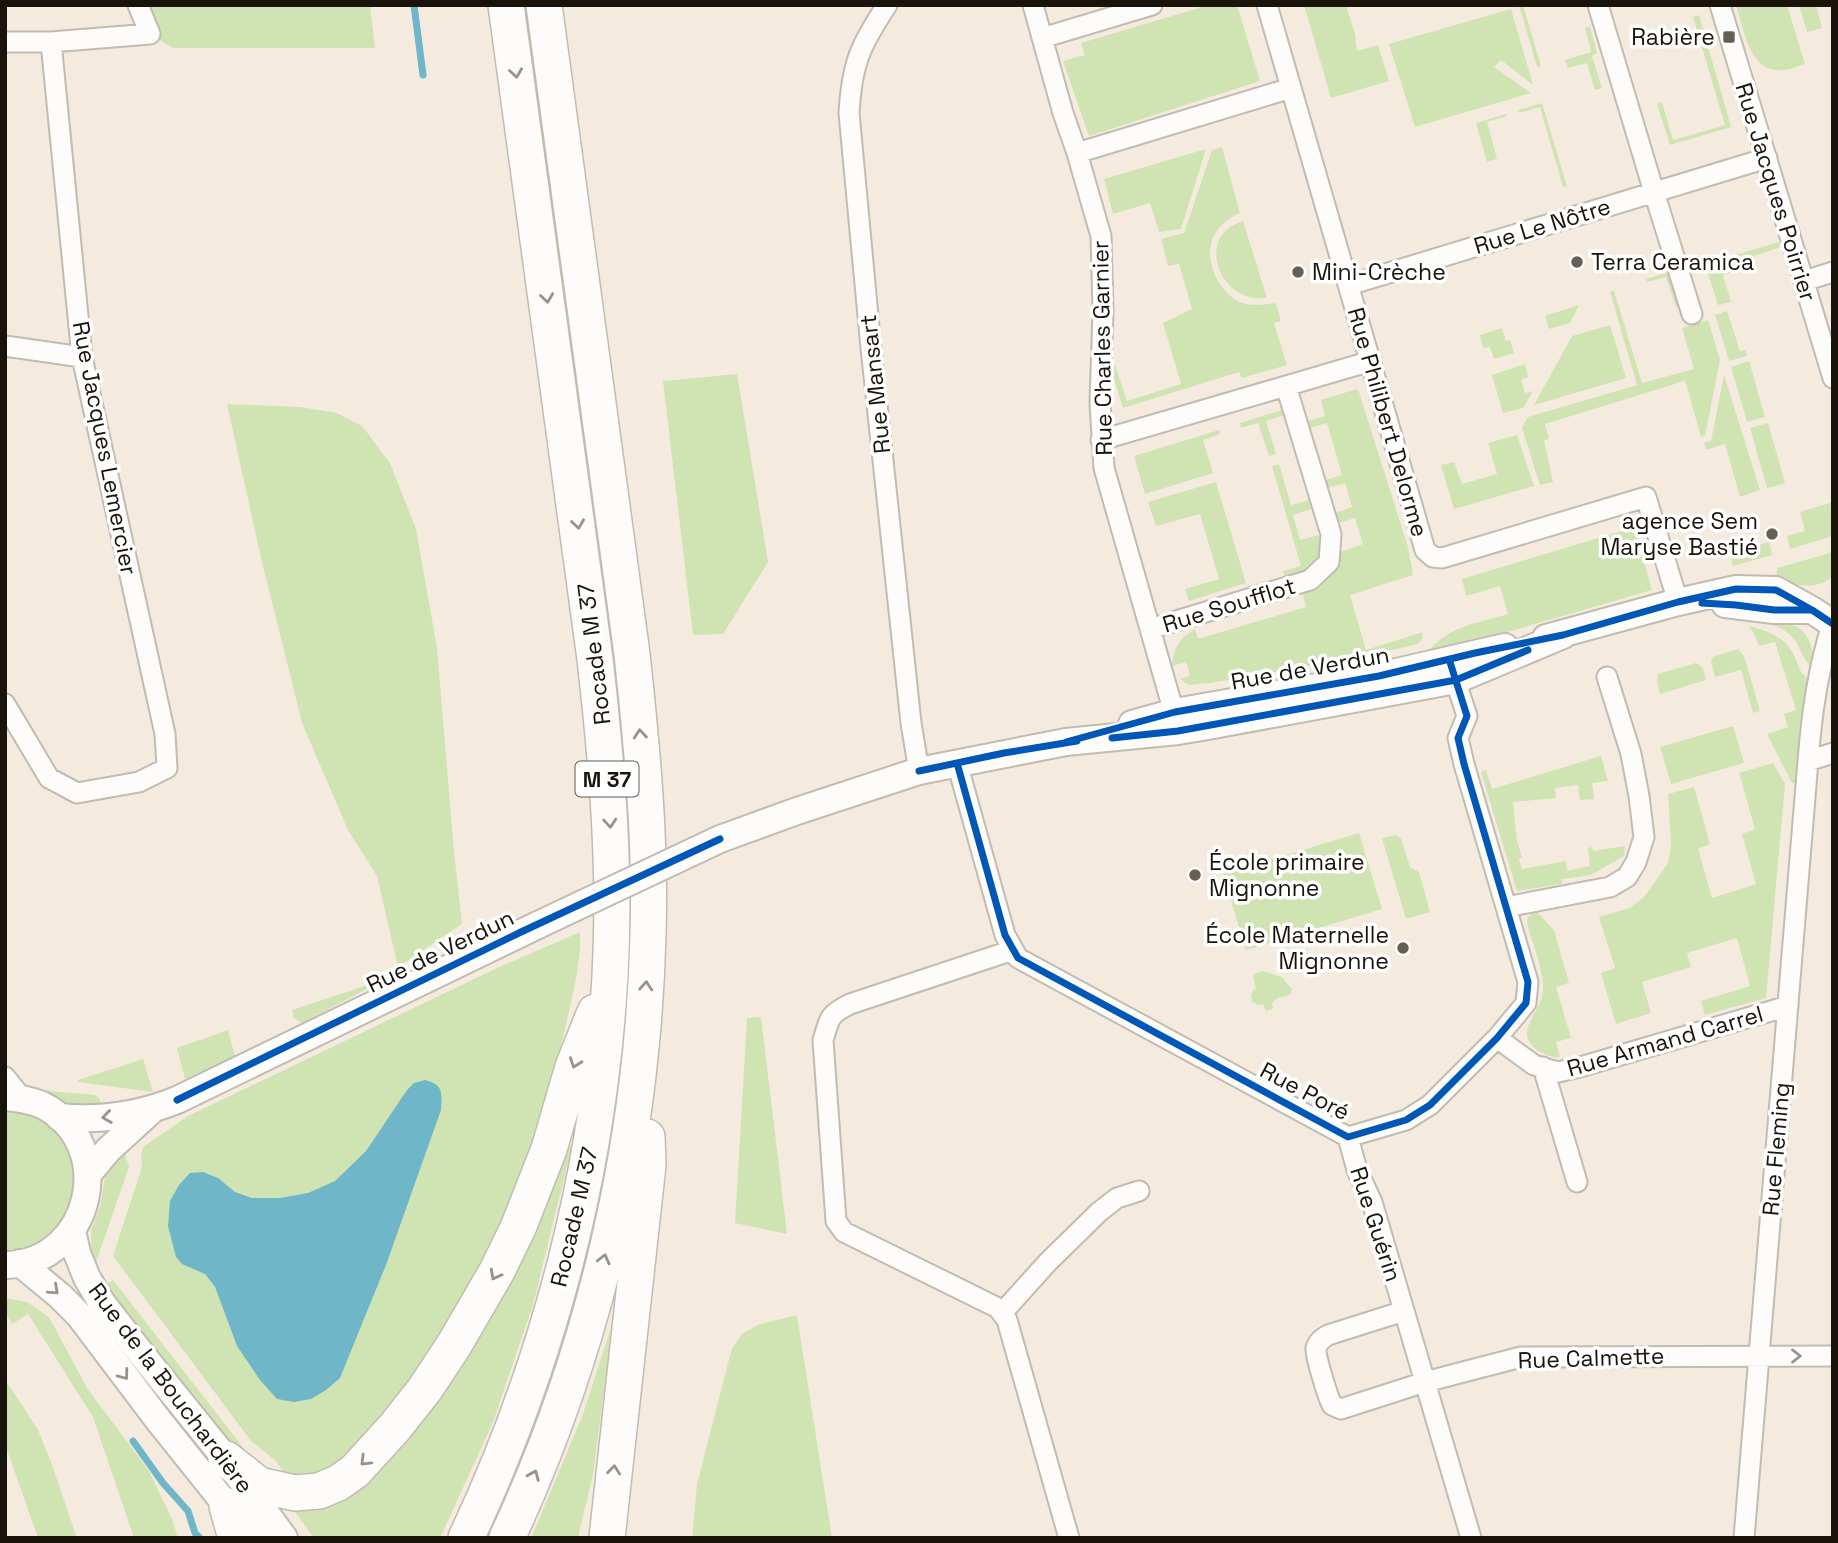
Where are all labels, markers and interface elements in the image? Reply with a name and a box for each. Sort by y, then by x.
place label: Rabière [1631,22,1715,52]
marker: Rabière [1721,29,1737,45]
one-way arrow [508,67,523,79]
street label: Rue Jacques Poirrier [1728,79,1824,305]
street label: Rue Le Nôtre [1470,191,1614,261]
street label: Rue Charles Garnier [1085,240,1119,456]
place label: Terra Ceramica [1591,247,1754,277]
marker: Terra Ceramica [1569,254,1585,270]
place label: Mini-Crèche [1312,257,1446,287]
marker: Mini-Crèche [1290,264,1306,280]
one-way arrow [539,292,554,304]
street label: Rue Philibert Delorme [1341,304,1435,540]
street label: Rue Mansart [853,313,897,455]
street label: Rue Jacques Lemercier [66,319,144,577]
place label: agence Sem Maryse Bastié [1600,506,1758,562]
one-way arrow [570,518,585,529]
marker: agence Sem Maryse Bastié [1764,526,1780,542]
street label: Rue Soufflot [1159,571,1299,639]
street label: Rocade M 37 [570,581,618,727]
street label: Rue de Verdun [1228,639,1392,697]
one-way arrow [633,729,648,740]
road number: M 37 [576,762,638,796]
one-way arrow [602,818,617,829]
place label: École primaire Mignonne [1209,847,1365,903]
marker: École primaire Mignonne [1187,867,1203,883]
street label: Rue de Verdun [361,902,519,1000]
place label: École Maternelle Mignonne [1205,920,1389,976]
marker: École Maternelle Mignonne [1395,940,1411,956]
one-way arrow [638,980,653,991]
street label: Rue Armand Carrel [1563,999,1767,1083]
street label: Rue Poré [1255,1055,1355,1127]
one-way arrow [570,1056,584,1068]
street label: Rue Fleming [1755,1081,1797,1217]
one-way arrow [101,1109,112,1124]
street label: Rocade M 37 [543,1144,605,1290]
street label: Rue Guérin [1343,1163,1409,1285]
one-way arrow [596,1253,610,1265]
one-way arrow [489,1267,503,1280]
street label: Rue de la Bouchardière [82,1277,260,1499]
one-way arrow [46,1282,59,1294]
street label: Rue Calmette [1517,1340,1665,1376]
one-way arrow [1791,1348,1802,1364]
one-way arrow [116,1367,129,1380]
one-way arrow [360,1452,373,1465]
one-way arrow [607,1464,622,1476]
one-way arrow [526,1470,540,1482]

